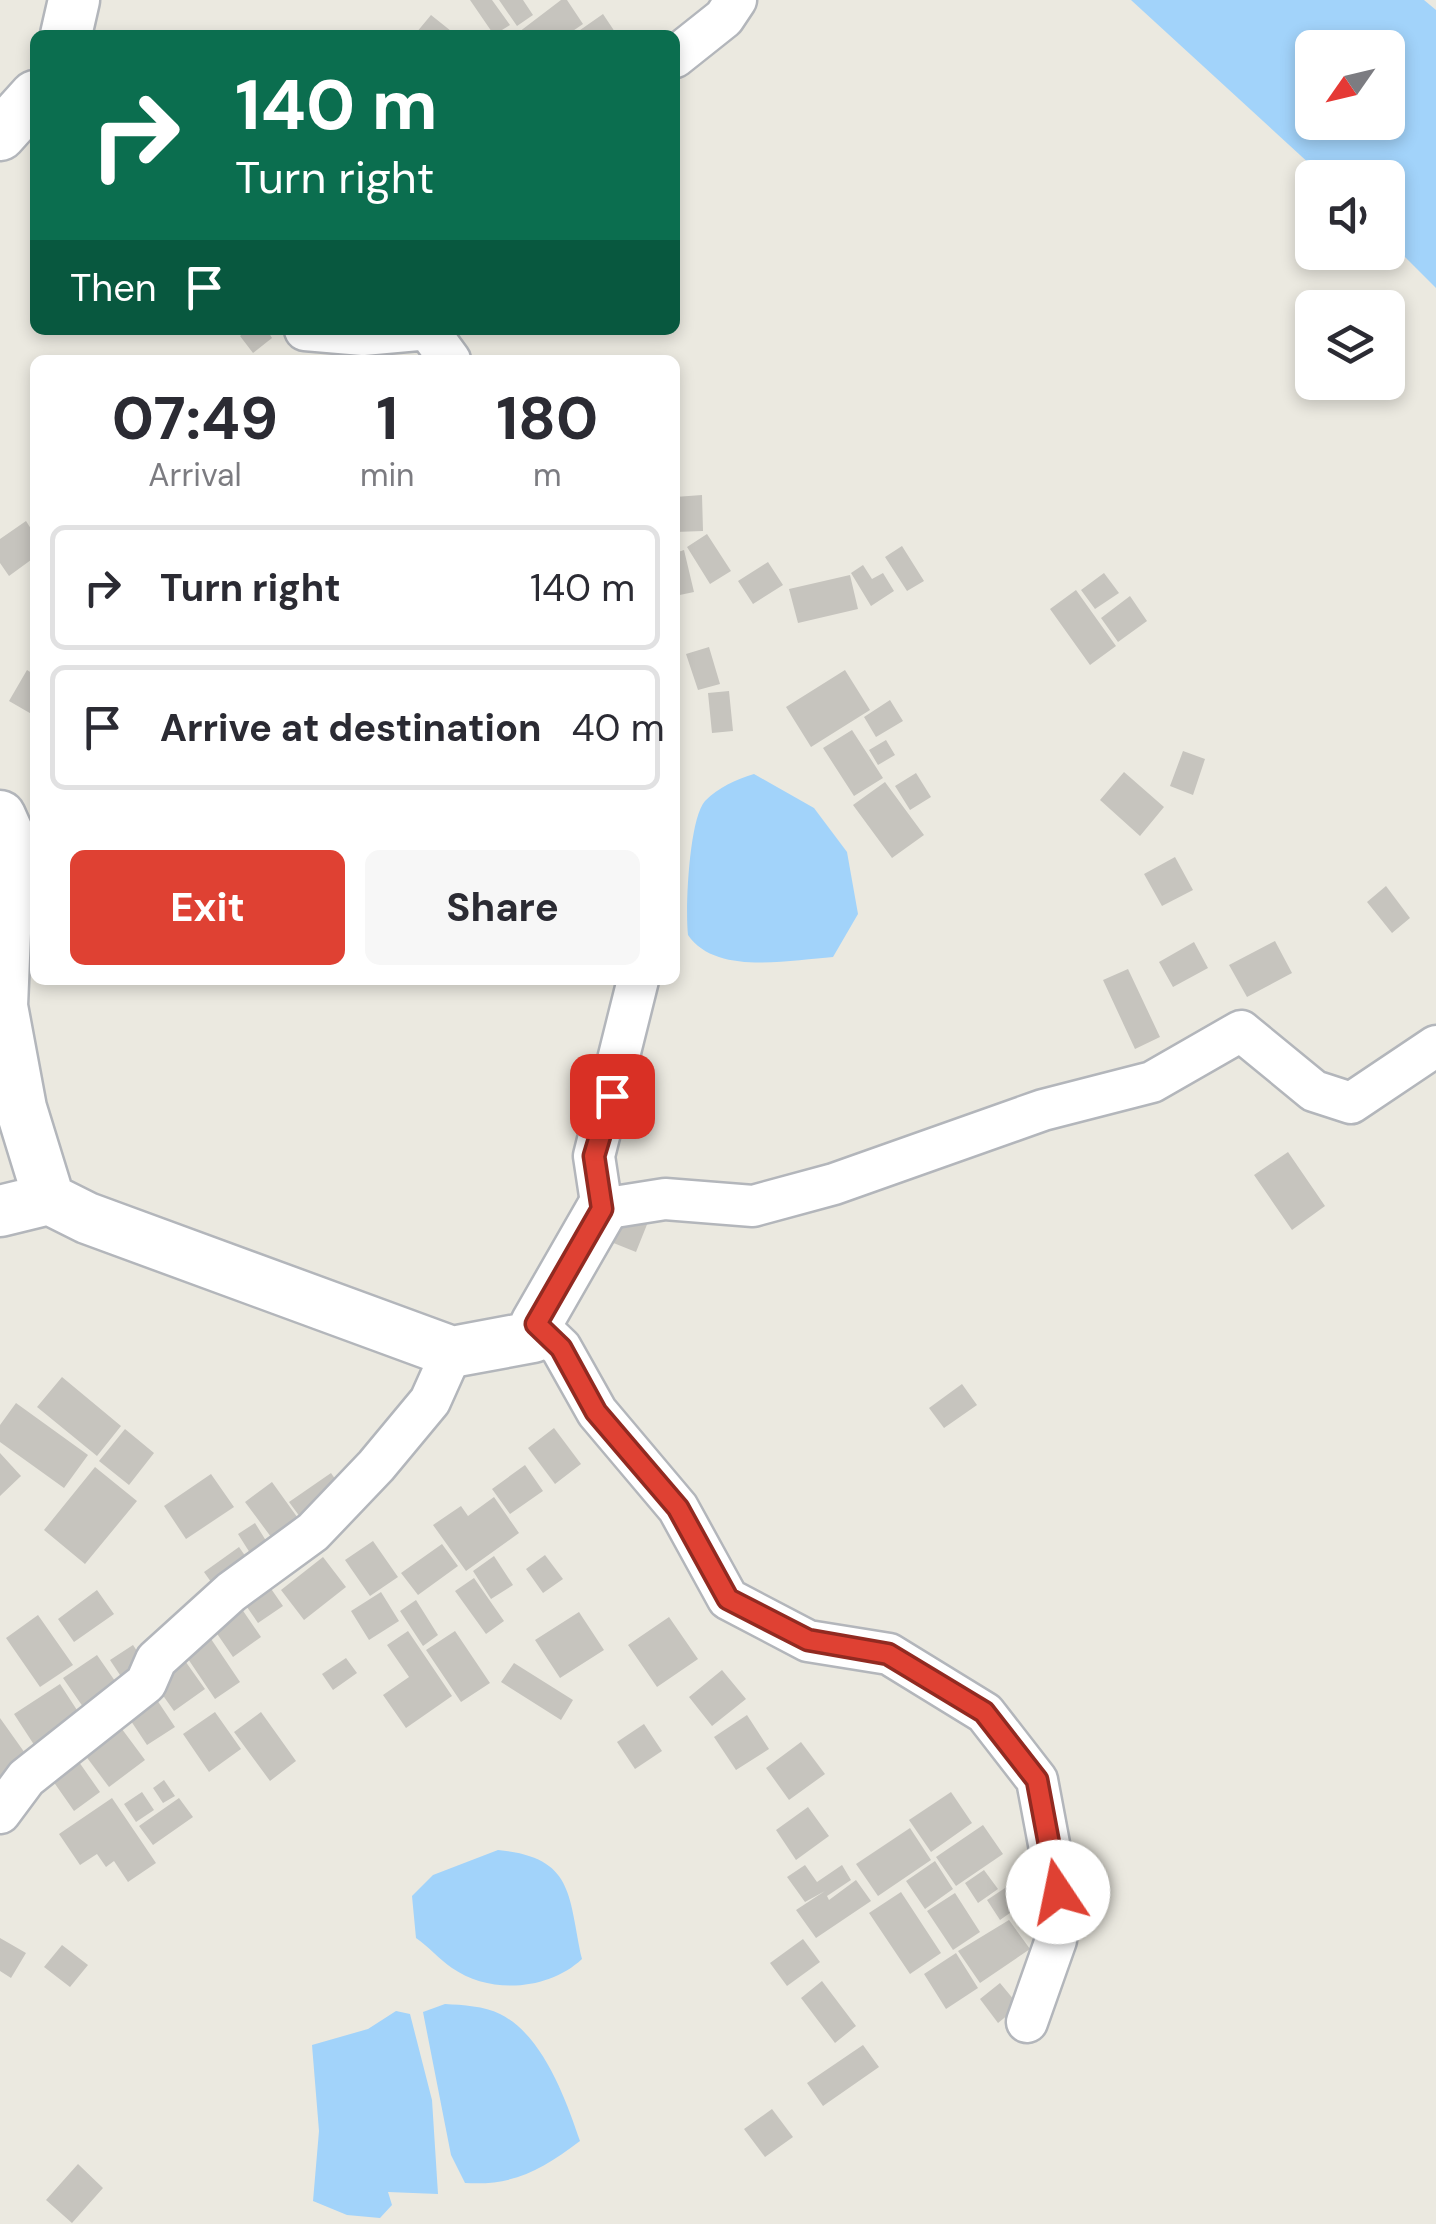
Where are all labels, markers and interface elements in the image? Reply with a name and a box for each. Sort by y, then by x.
north arrow [1295,30,1405,140]
map controls [1295,30,1405,400]
text: 140 m [235,60,438,151]
icon: right [70,70,200,200]
text: Turn right [235,148,434,207]
button: sound [1295,160,1405,270]
icon: arrive [177,260,232,315]
text: Then [70,263,157,313]
button: layers [1295,290,1405,400]
text: 07:49 [112,379,278,458]
text: 1 [376,379,398,458]
text: 180 [496,379,598,458]
text: Arrival [148,454,242,496]
text: min [360,454,414,496]
text: m [533,454,561,496]
icon: right [75,560,130,615]
text: Turn right [160,563,341,613]
text: 140 m [530,563,635,613]
icon: arrive [75,700,130,755]
text: Arrive at destination [160,703,542,753]
text: 40 m [572,703,665,753]
button: Exit [70,850,345,965]
button: Share [365,850,640,965]
pin [570,1054,655,1139]
icon: arrive [585,1069,640,1124]
position arrow [1006,1840,1110,1944]

